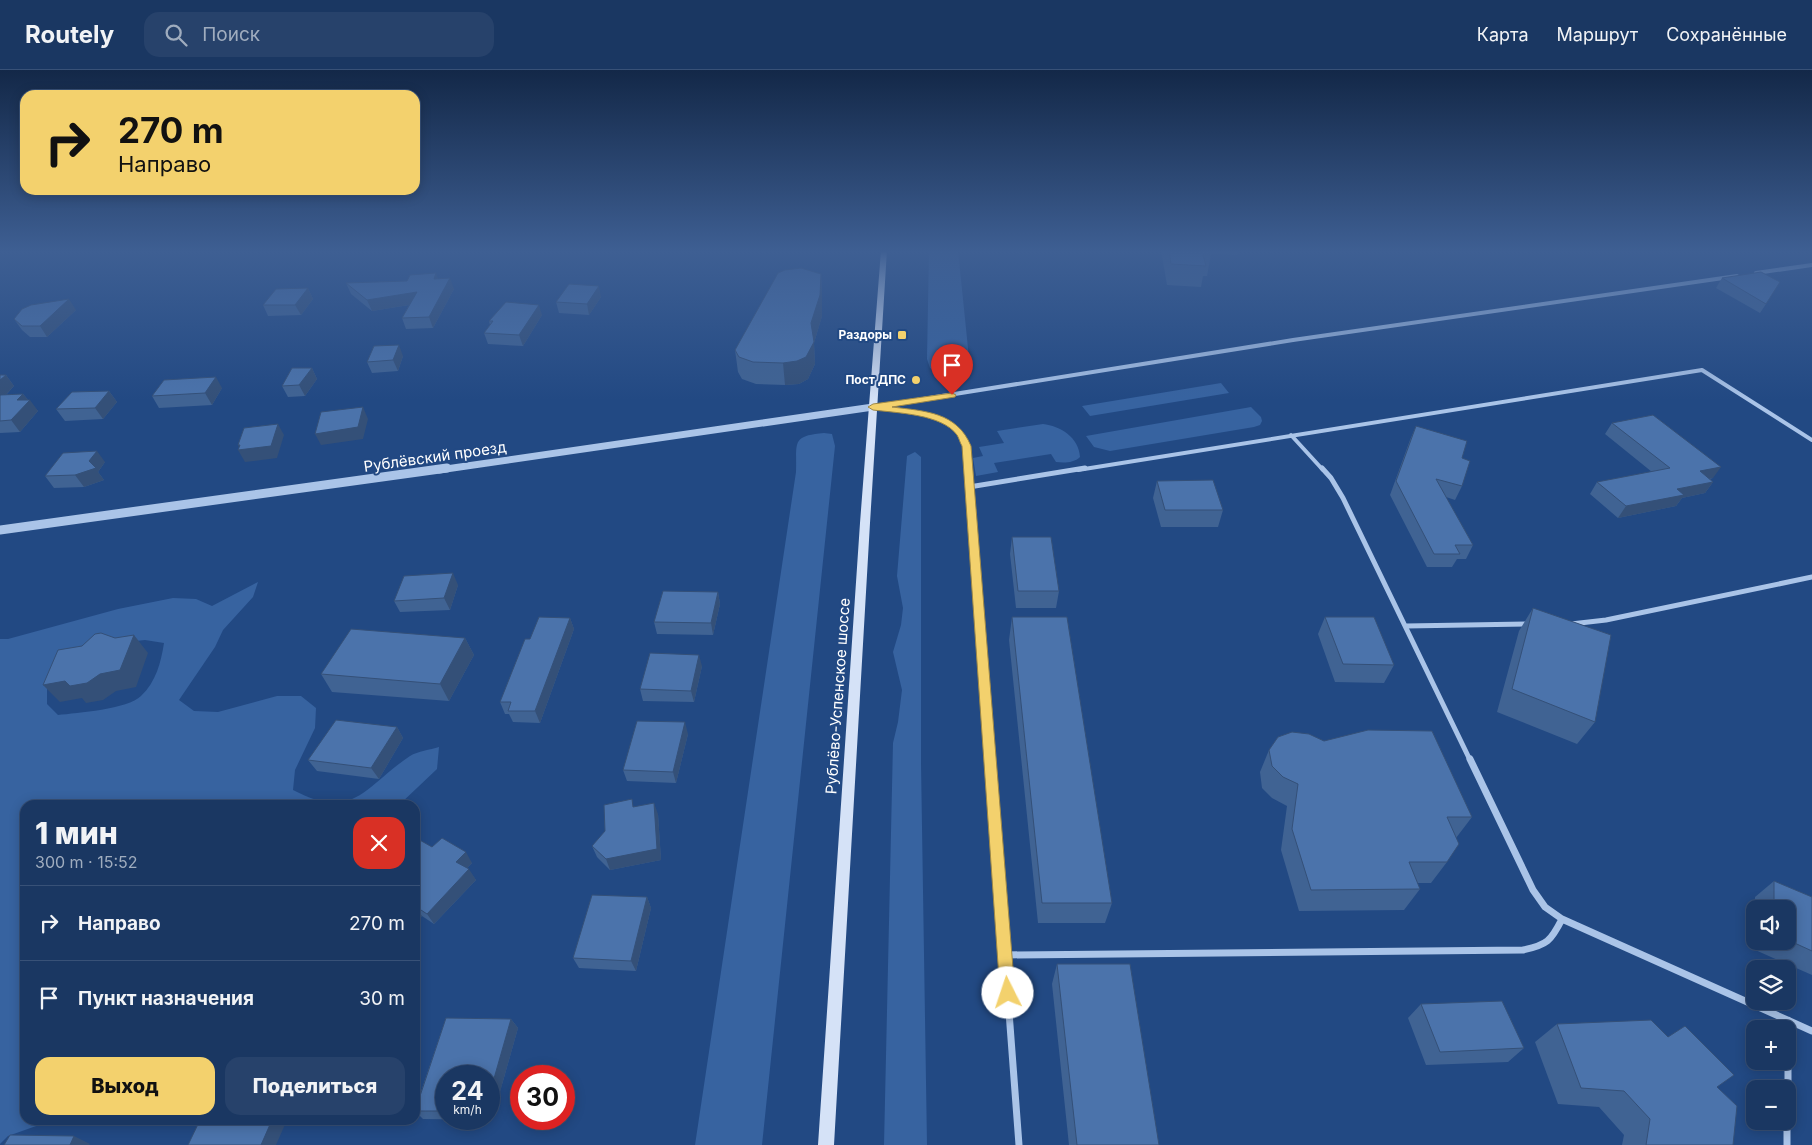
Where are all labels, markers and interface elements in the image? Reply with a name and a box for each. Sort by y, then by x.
search box [144,12,494,57]
text: Routely [25,20,114,49]
icon: search [162,21,190,49]
text: Поиск [202,23,260,46]
text: Карта [1477,24,1529,45]
text: Маршрут [1557,24,1638,45]
text: Сохранённые [1666,24,1787,45]
text: 270 m [118,109,224,151]
icon: right [35,110,100,175]
text: Направо [118,151,211,177]
place label: Раздоры [839,327,892,342]
marker: Раздоры [896,329,908,341]
pin [931,344,973,395]
icon: arrive [938,351,966,379]
place label: Пост ДПС [845,372,906,387]
marker: Пост ДПС [910,374,922,386]
street label: Рублёвский проезд [362,437,508,476]
street label: Рублёво-Успенское шоссе [821,597,854,795]
text: 1 мин [35,815,118,851]
button: close [353,817,405,869]
text: 300 m · 15:52 [35,852,138,872]
map controls [1746,900,1796,1130]
button: sound [1746,900,1796,950]
icon: right [35,909,63,937]
text: Направо [78,912,161,935]
text: 270 m [349,912,405,935]
button: layers [1746,960,1796,1010]
position arrow [981,966,1033,1018]
icon: arrive [35,984,63,1012]
text: Пункт назначения [78,987,254,1010]
text: 30 m [359,987,405,1010]
button: + [1746,1020,1796,1070]
button: Выход [35,1057,215,1115]
button: Поделиться [225,1057,405,1115]
speed limit sign: 30 [510,1065,575,1130]
text: 24 [451,1076,484,1106]
button: − [1746,1080,1796,1130]
text: km/h [453,1102,482,1117]

